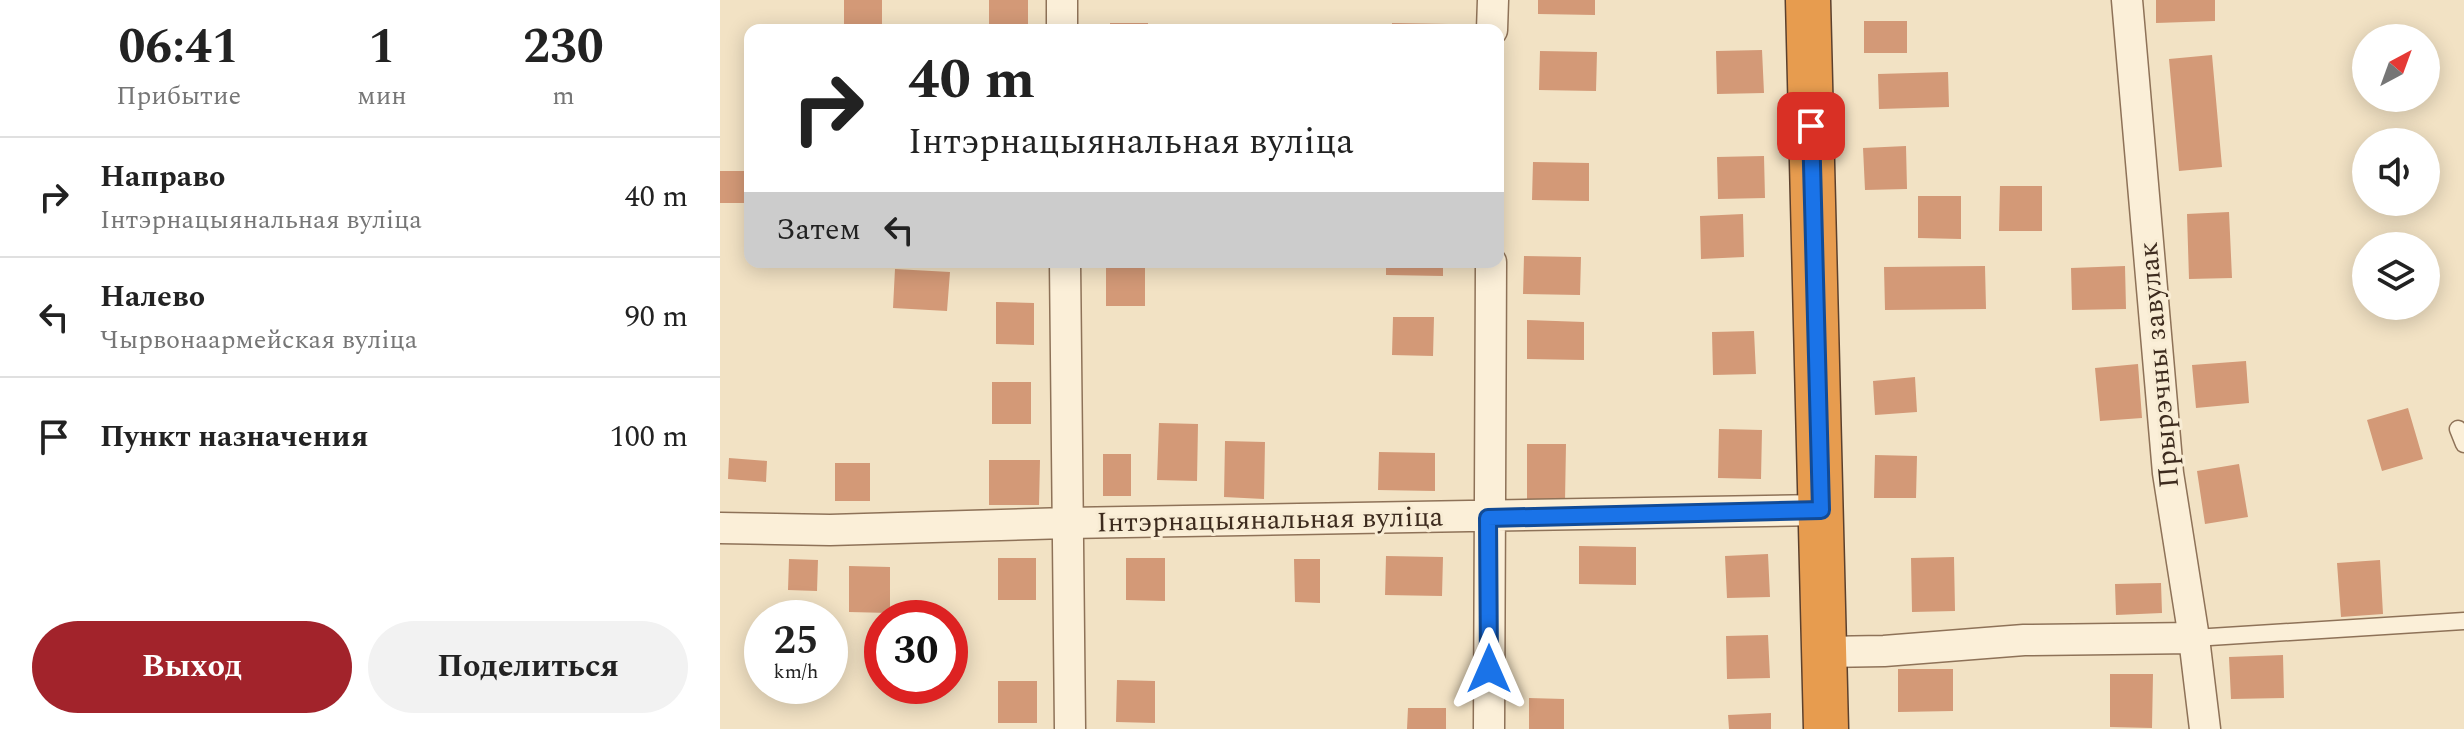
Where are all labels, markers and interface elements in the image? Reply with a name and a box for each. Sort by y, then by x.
text: 06:41 [118,11,239,84]
text: 1 [369,11,396,84]
text: 230 [523,11,604,84]
north arrow [2352,24,2440,112]
map controls [2352,24,2440,320]
text: 40 m [908,38,1035,123]
icon: right [776,56,880,160]
text: Прибытие [116,76,241,116]
text: мин [357,76,407,116]
text: m [552,76,575,116]
pin [1777,92,1845,160]
icon: arrive [1789,104,1833,148]
text: Інтэрнацыянальная вуліца [908,115,1354,170]
button: sound [2352,128,2440,216]
text: Направо [100,154,225,200]
text: 40 m [625,174,688,220]
icon: right [32,175,76,219]
text: Інтэрнацыянальная вуліца [100,200,422,240]
text: Затем [776,207,861,253]
icon: left [877,208,921,252]
button: layers [2352,232,2440,320]
street label: Прырэчны завулак [2127,240,2191,490]
text: Налево [100,274,205,320]
text: 90 m [625,294,688,340]
icon: left [32,295,76,339]
text: Чырвонаармейская вуліца [100,320,418,360]
text: Пункт назначения [100,414,368,460]
text: 100 m [610,414,688,460]
icon: arrive [32,415,76,459]
street label: Інтэрнацыянальная вуліца [1096,495,1444,545]
speed limit sign: 30 [864,600,968,704]
text: 25 [774,611,818,672]
button: Выход [32,621,352,713]
button: Поделиться [368,621,688,713]
position arrow [1447,627,1531,711]
text: km/h [774,657,819,687]

